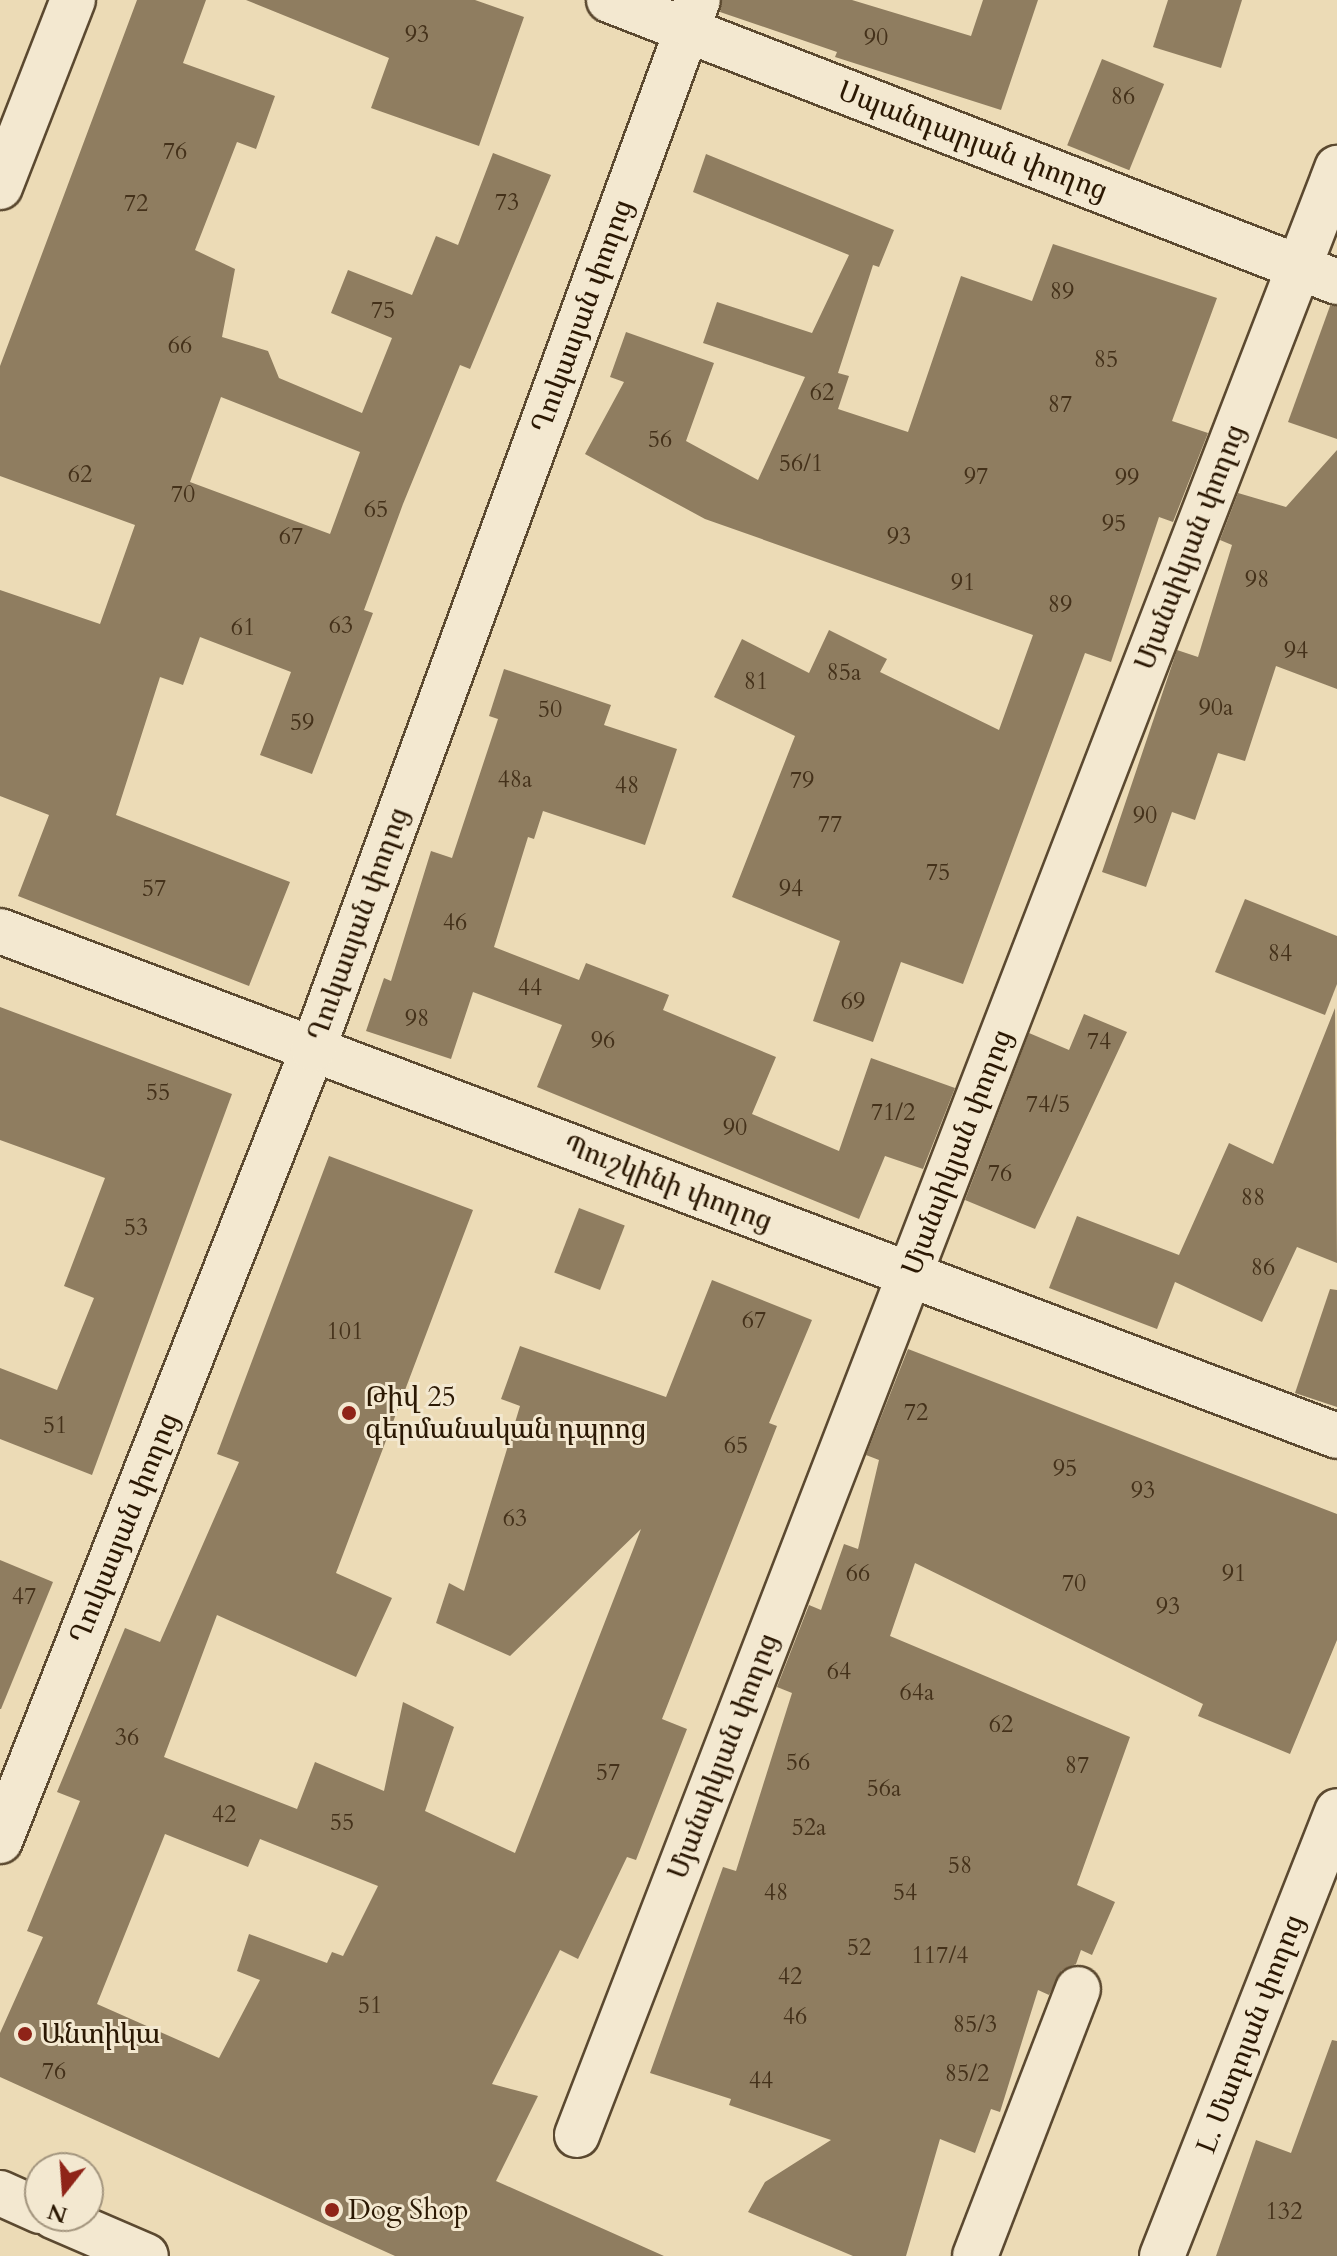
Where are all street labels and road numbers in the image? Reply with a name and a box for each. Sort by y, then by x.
street label: Սպանդարյան փողոց [833,74,1113,208]
street label: Ղուկասյան փողոց [524,195,640,437]
street label: Մյանսիկյան փողոց [1128,419,1252,675]
street label: Ղուկասյան փողոց [300,803,416,1045]
street label: Մյանսիկյան փողոց [895,1024,1019,1280]
street label: Պուշկինի փողոց [559,1128,777,1238]
street label: Ղուկասյան փողոց [62,1408,186,1648]
street label: Մյանսիկյան փողոց [661,1628,785,1884]
street label: L. Մադոյան փողոց [1189,1910,1311,2158]

